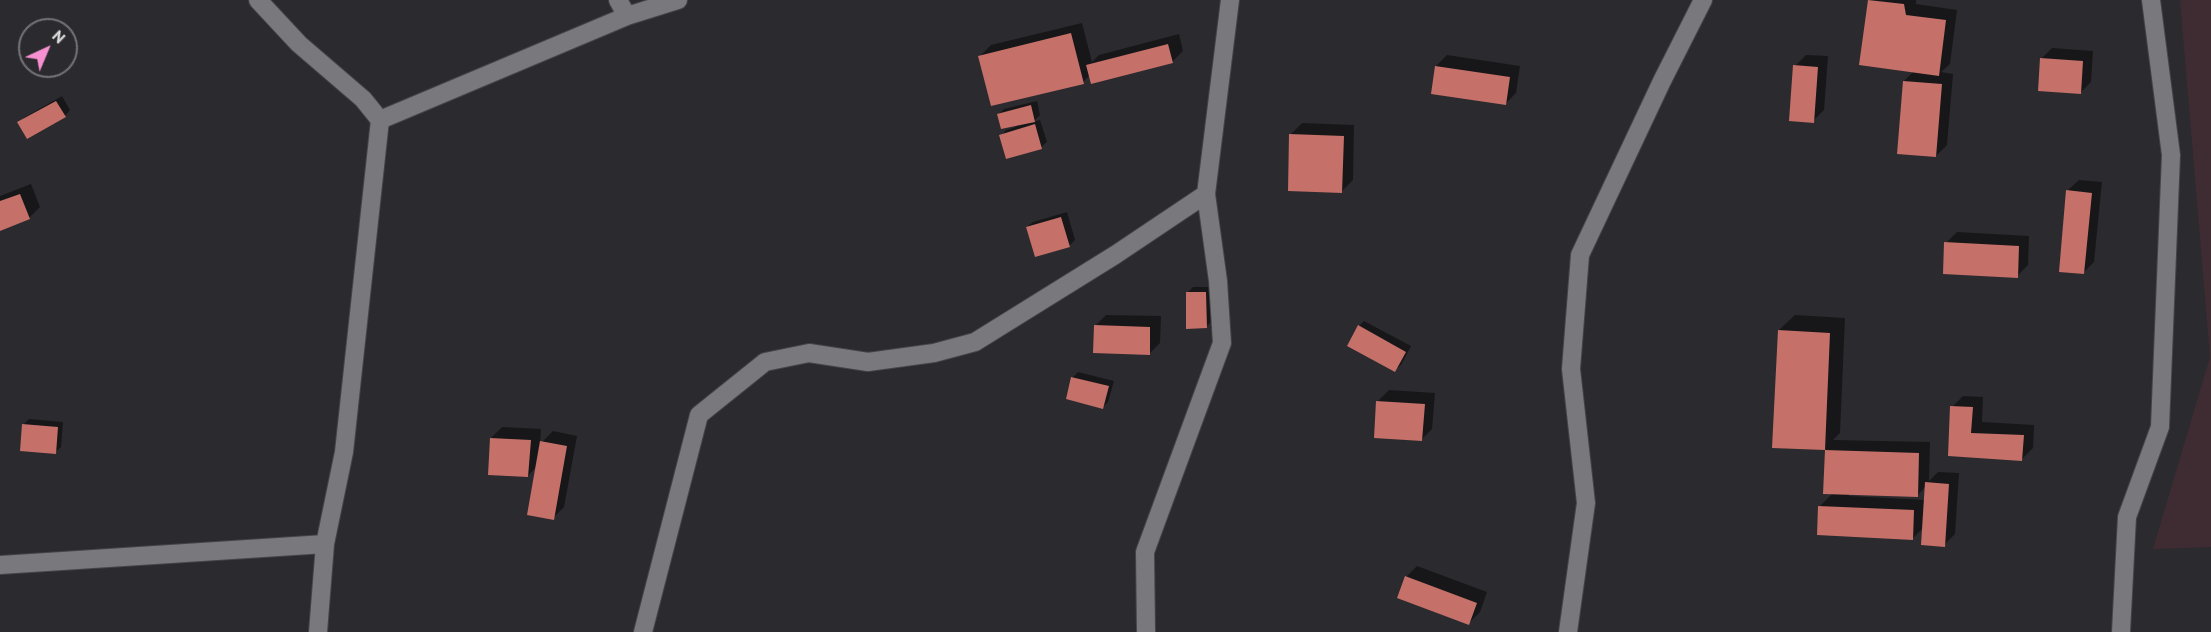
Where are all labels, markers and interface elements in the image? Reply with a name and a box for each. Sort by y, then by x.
north arrow [18,18,78,78]
text: N [48,26,70,47]

